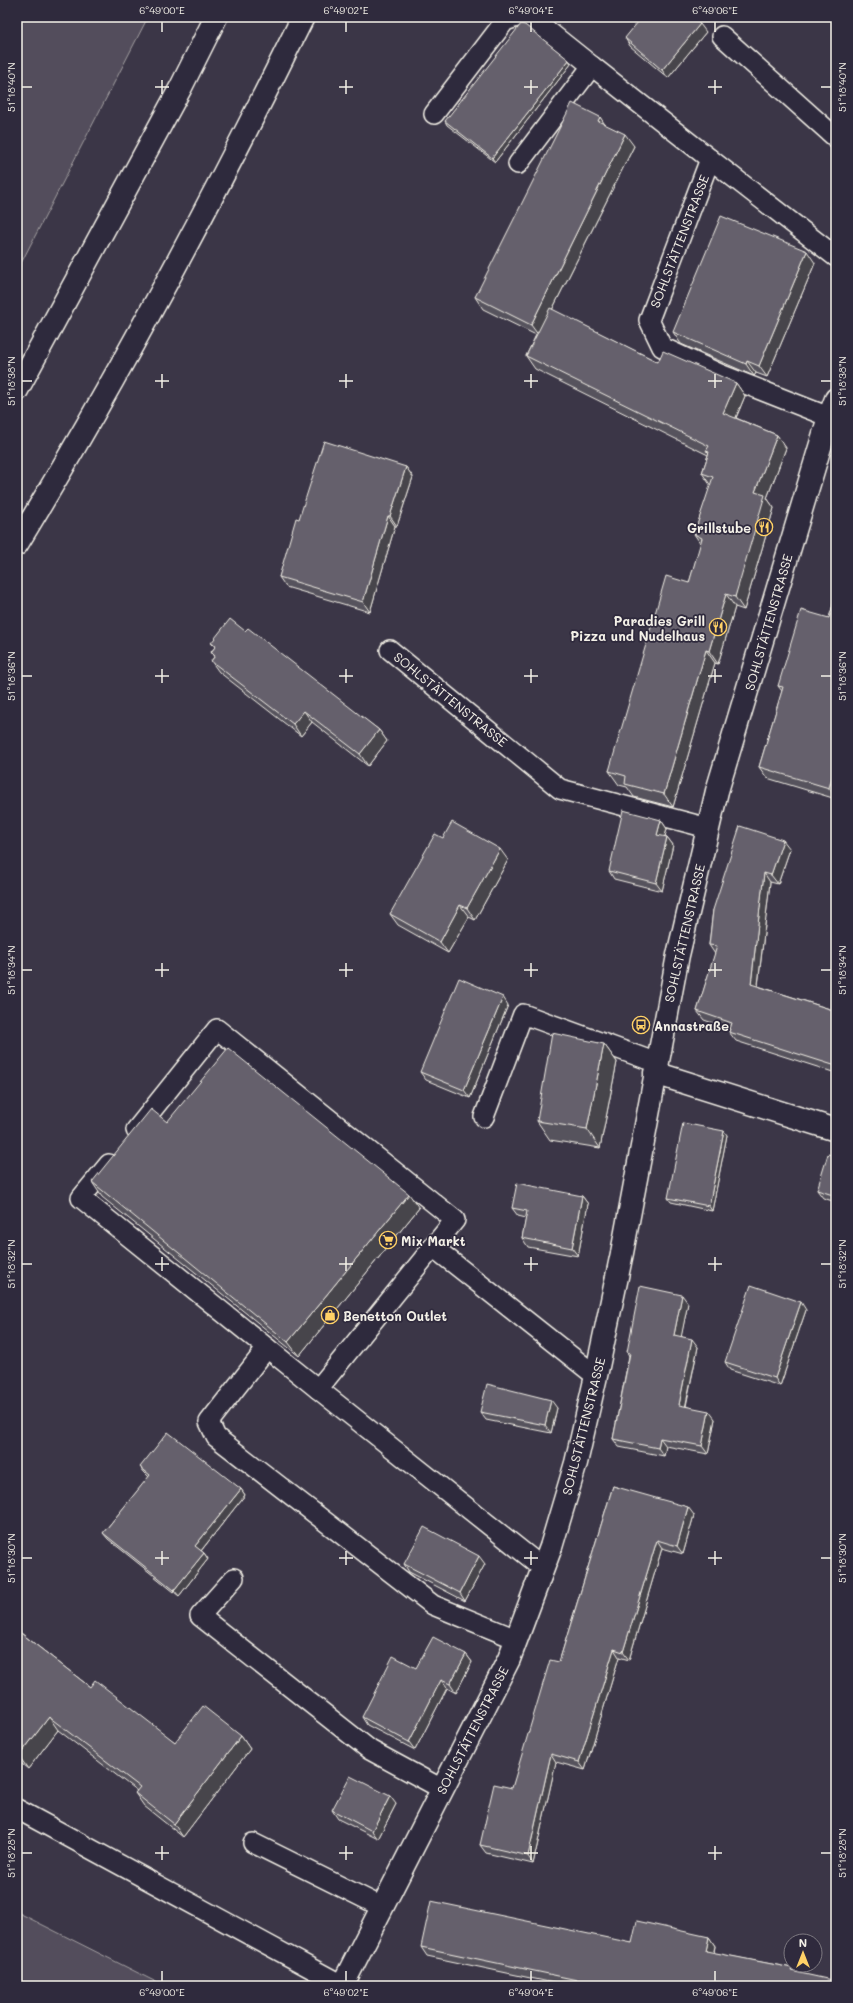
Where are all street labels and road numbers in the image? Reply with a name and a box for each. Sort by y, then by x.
street label: SOHLSTÄTTENSTRASSE [646,172,712,310]
street label: SOHLSTÄTTENSTRASSE [740,552,796,692]
street label: SOHLSTÄTTENSTRASSE [391,648,511,750]
street label: SOHLSTÄTTENSTRASSE [660,862,708,1004]
street label: SOHLSTÄTTENSTRASSE [558,1355,608,1497]
street label: SOHLSTÄTTENSTRASSE [432,1663,512,1797]

